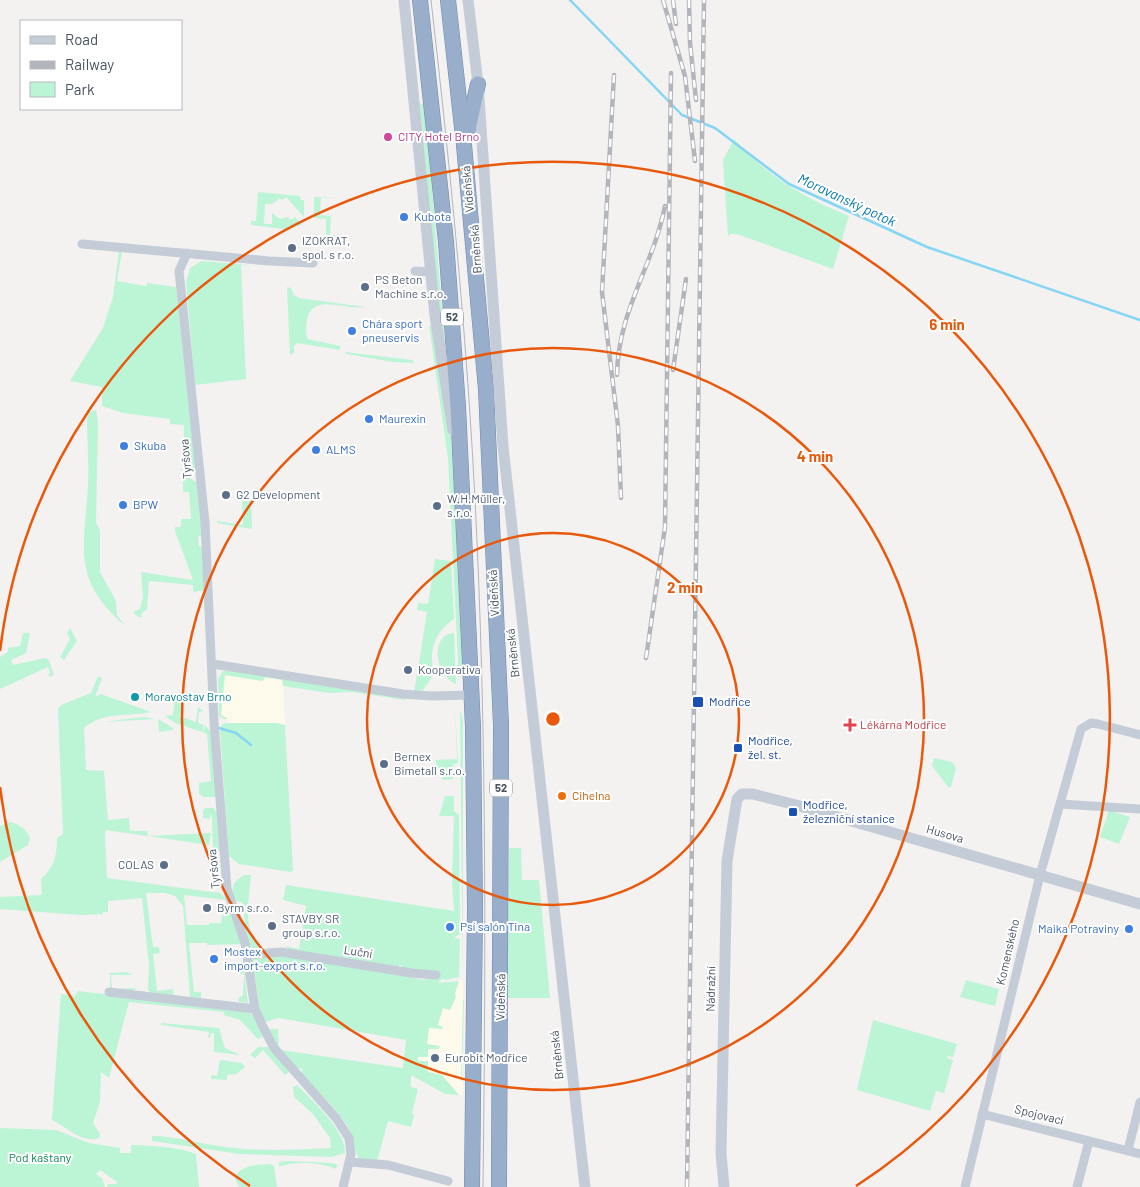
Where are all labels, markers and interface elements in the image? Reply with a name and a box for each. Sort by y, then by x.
legend [20,20,182,110]
text: Road [65,30,98,48]
text: Railway [65,55,114,73]
text: Park [65,80,95,98]
place label: CITY Hotel Brno [398,129,479,143]
marker: CITY Hotel Brno [382,131,394,143]
street label: Vídeňská [458,165,476,213]
water label: Moravanský potok [796,169,899,230]
place label: Kubota [414,209,451,223]
marker: Kubota [398,211,410,223]
street label: Brněnská [466,224,484,274]
place label: IZOKRAT, spol. s r.o. [302,233,354,261]
marker: IZOKRAT, spol. s r.o. [286,242,298,254]
place label: PS Beton Machine s.r.o. [375,272,447,300]
marker: PS Beton Machine s.r.o. [359,281,371,293]
road number: 52 [441,308,463,326]
text: 6 min [929,315,965,333]
place label: Chára sport pneuservis [362,316,423,344]
marker: Chára sport pneuservis [346,325,358,337]
place label: Maurexin [379,411,426,425]
marker: Maurexin [363,413,375,425]
place label: Skuba [134,438,166,452]
street label: Tyršova [176,439,194,480]
marker: Skuba [118,440,130,452]
place label: ALMS [326,442,356,456]
marker: ALMS [310,444,322,456]
text: 4 min [797,447,833,465]
place label: G2 Development [236,487,321,501]
marker: G2 Development [220,489,232,501]
place label: W.H.Müller, s.r.o. [447,491,505,519]
place label: BPW [133,497,159,511]
marker: BPW [117,499,129,511]
marker: W.H.Müller, s.r.o. [431,500,443,512]
street label: Vídeňská [485,569,501,617]
text: 2 min [667,578,703,596]
street label: Brněnská [502,628,522,678]
place label: Kooperativa [418,662,481,676]
marker: Kooperativa [402,664,414,676]
place label: Moravostav Brno [145,689,232,703]
marker: Moravostav Brno [129,691,141,703]
place label: Modřice [709,694,751,708]
marker: Modřice [691,695,705,709]
centre of rings [544,710,562,728]
place label: Lékárna Modřice [860,717,946,731]
marker: Lékárna Modřice [844,719,856,731]
place label: Modřice, žel. st. [748,733,793,761]
marker: Modřice, žel. st. [732,742,744,754]
place label: Bernex Bimetall s.r.o. [394,749,465,777]
marker: Bernex Bimetall s.r.o. [378,758,390,770]
road number: 52 [490,780,512,796]
place label: Cihelna [572,788,610,802]
marker: Cihelna [556,790,568,802]
place label: Modřice, železniční stanice [803,797,895,825]
marker: Modřice, železniční stanice [787,806,799,818]
street label: Husova [925,821,965,845]
street label: Tyršova [204,848,222,890]
place label: COLAS [118,857,154,871]
marker: COLAS [158,859,170,871]
place label: Byrm s.r.o. [217,900,273,914]
marker: Byrm s.r.o. [201,902,213,914]
place label: STAVBY SR group s.r.o. [282,911,341,939]
street label: Komenského [993,917,1021,986]
place label: Psí salón Tina [460,919,530,933]
marker: STAVBY SR group s.r.o. [266,920,278,932]
marker: Psí salón Tina [444,921,456,933]
place label: Maika Potraviny [1038,921,1119,935]
marker: Maika Potraviny [1123,923,1135,935]
street label: Luční [343,942,374,960]
place label: Mostex import-export s.r.o. [224,944,326,972]
marker: Mostex import-export s.r.o. [208,953,220,965]
street label: Nádražní [703,966,717,1012]
street label: Vídeňská [493,973,507,1021]
street label: Brněnská [546,1030,566,1080]
place label: Eurobit Modřice [445,1050,528,1064]
marker: Eurobit Modřice [429,1052,441,1064]
street label: Spojovací [1013,1101,1066,1127]
park label: Pod kaštany [9,1150,72,1164]

